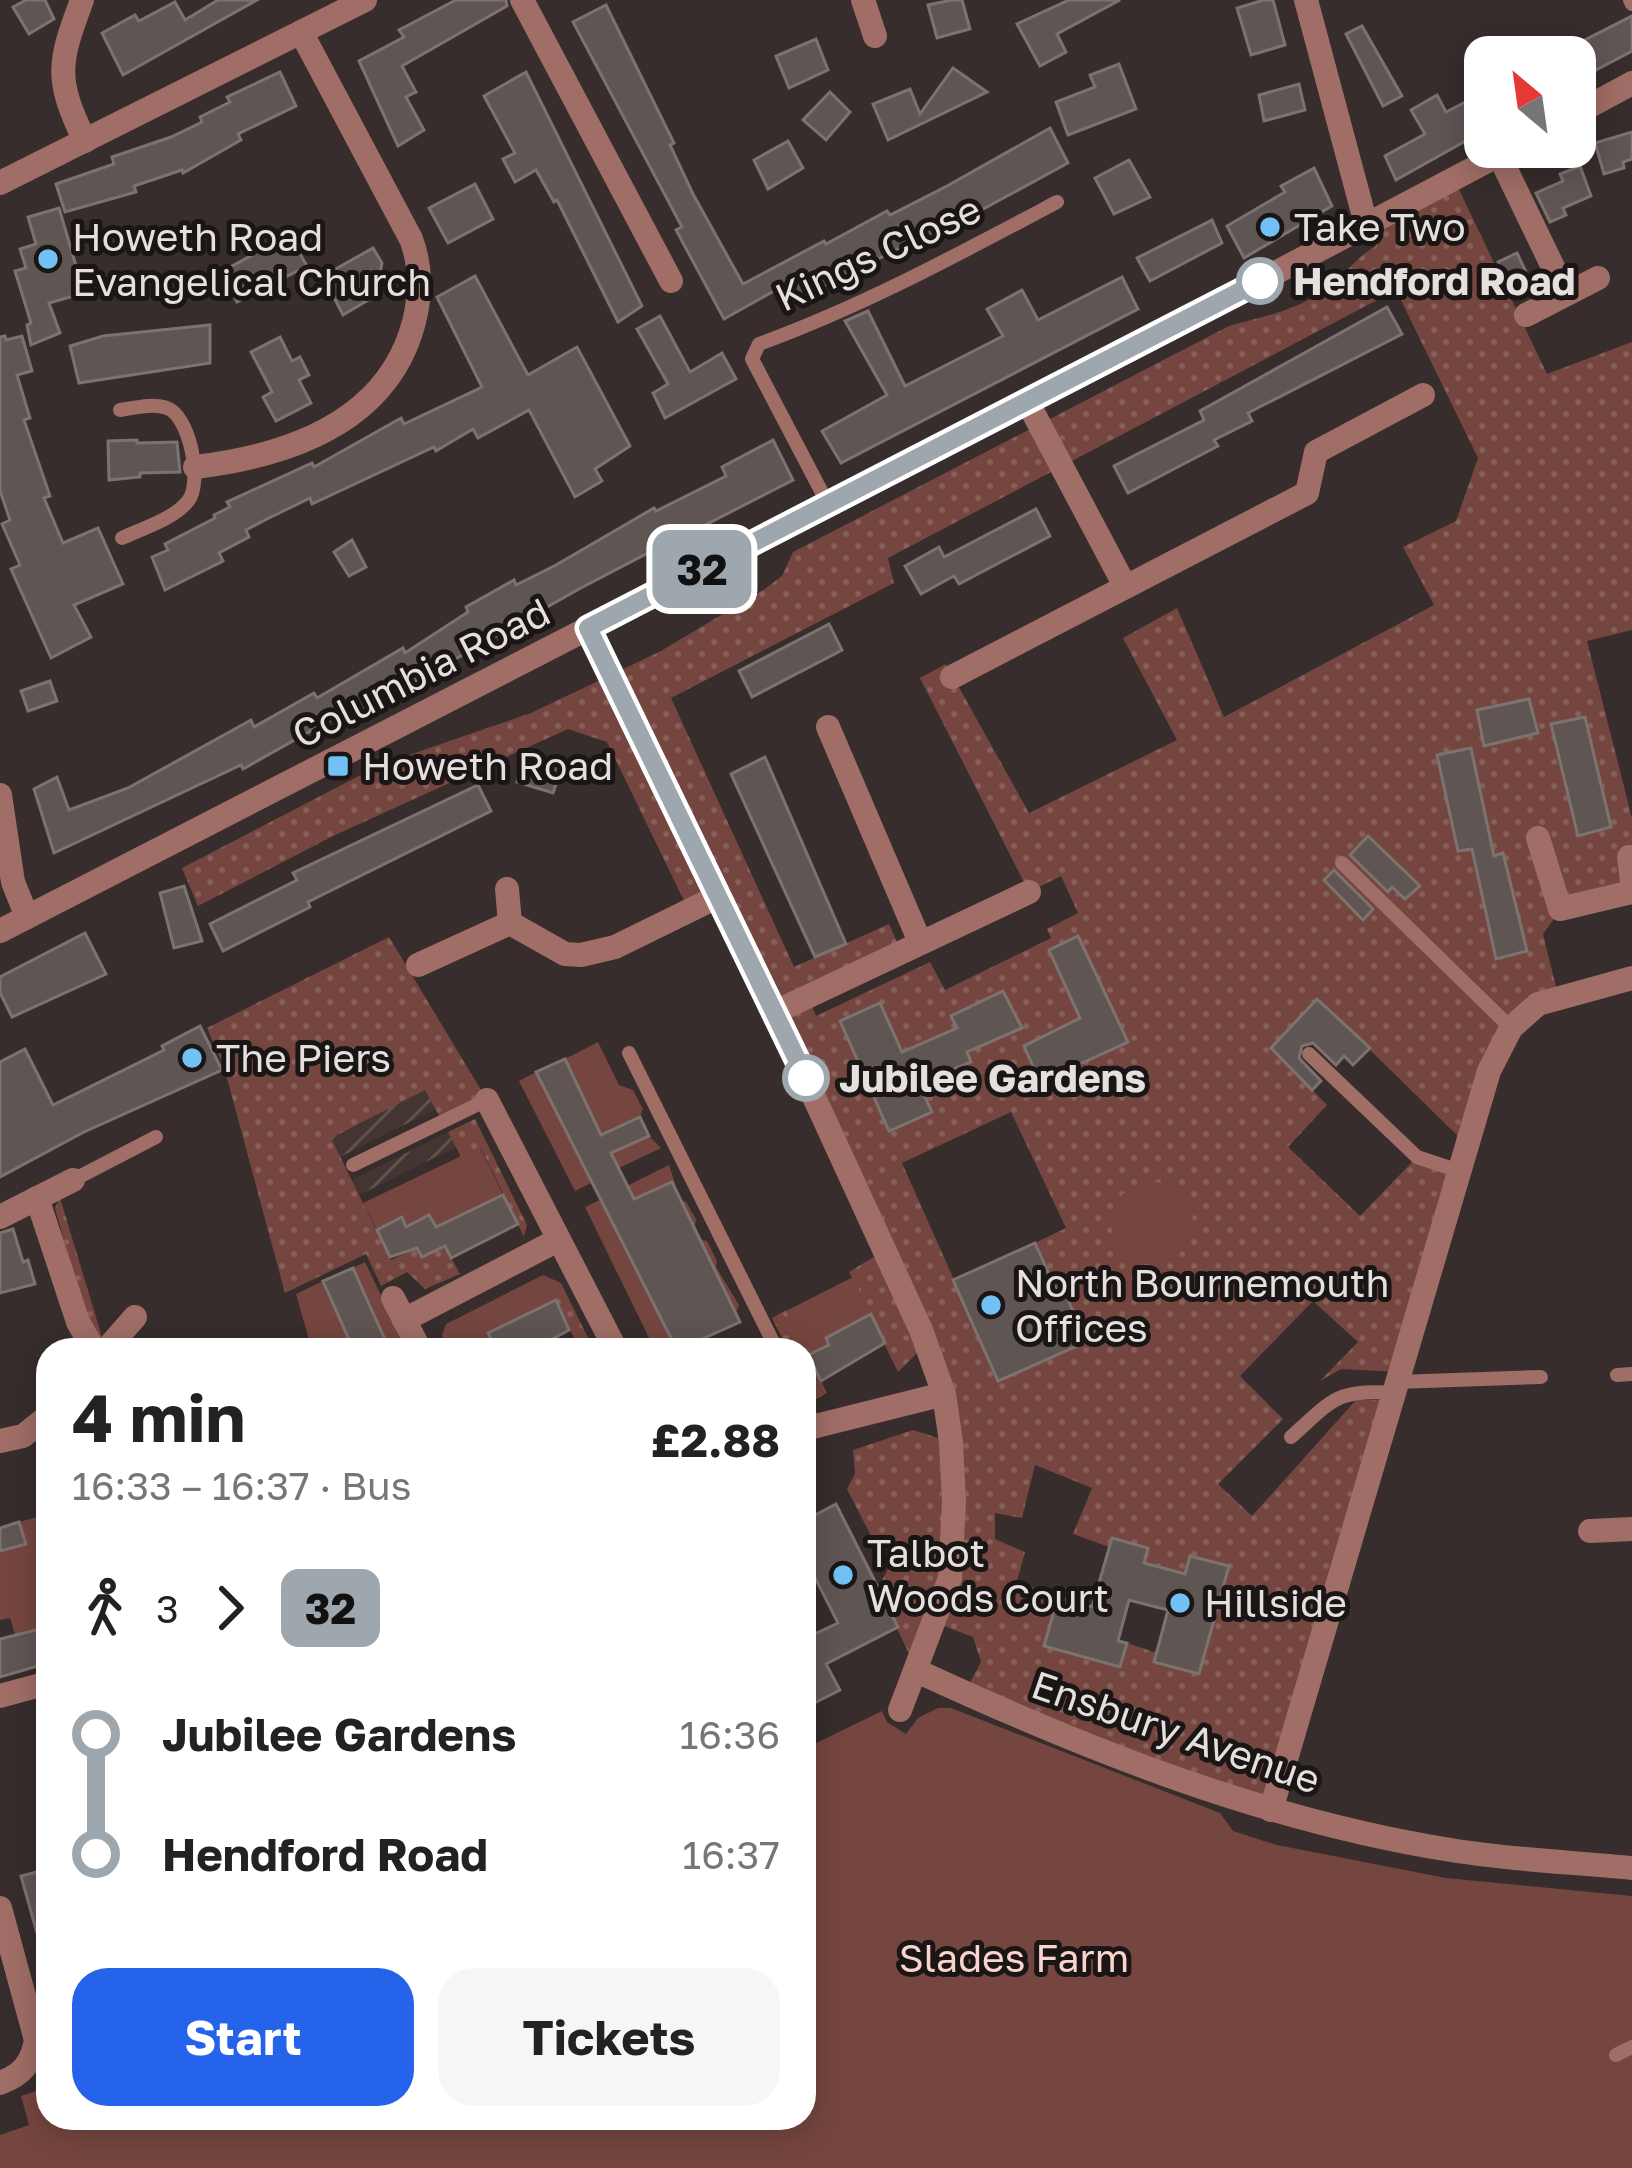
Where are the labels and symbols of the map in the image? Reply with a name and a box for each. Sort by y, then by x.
north arrow [1464,36,1596,168]
street label: Kings Close [768,185,988,321]
place label: Take Two [1294,203,1466,250]
place label: Howeth Road Evangelical Church [72,213,431,305]
marker: Take Two [1257,214,1283,240]
marker: Howeth Road Evangelical Church [35,246,61,272]
place label: Hendford Road [1293,257,1576,304]
marker: Hendford Road [1238,259,1282,303]
line badge: 32 [648,530,756,608]
street label: Columbia Road [284,588,557,758]
place label: Howeth Road [362,742,613,789]
marker: Howeth Road [325,753,351,779]
place label: The Piers [216,1034,391,1081]
marker: The Piers [179,1045,205,1071]
place label: Jubilee Gardens [839,1054,1146,1101]
marker: Jubilee Gardens [784,1056,828,1100]
place label: North Bournemouth Offices [1015,1259,1389,1351]
marker: North Bournemouth Offices [978,1292,1004,1318]
place label: Talbot Woods Court [867,1529,1109,1621]
marker: Talbot Woods Court [830,1562,856,1588]
place label: Hillside [1204,1579,1347,1626]
marker: Hillside [1167,1590,1193,1616]
street label: Ensbury Avenue [1026,1660,1326,1803]
park label: Slades Farm [899,1934,1129,1981]

